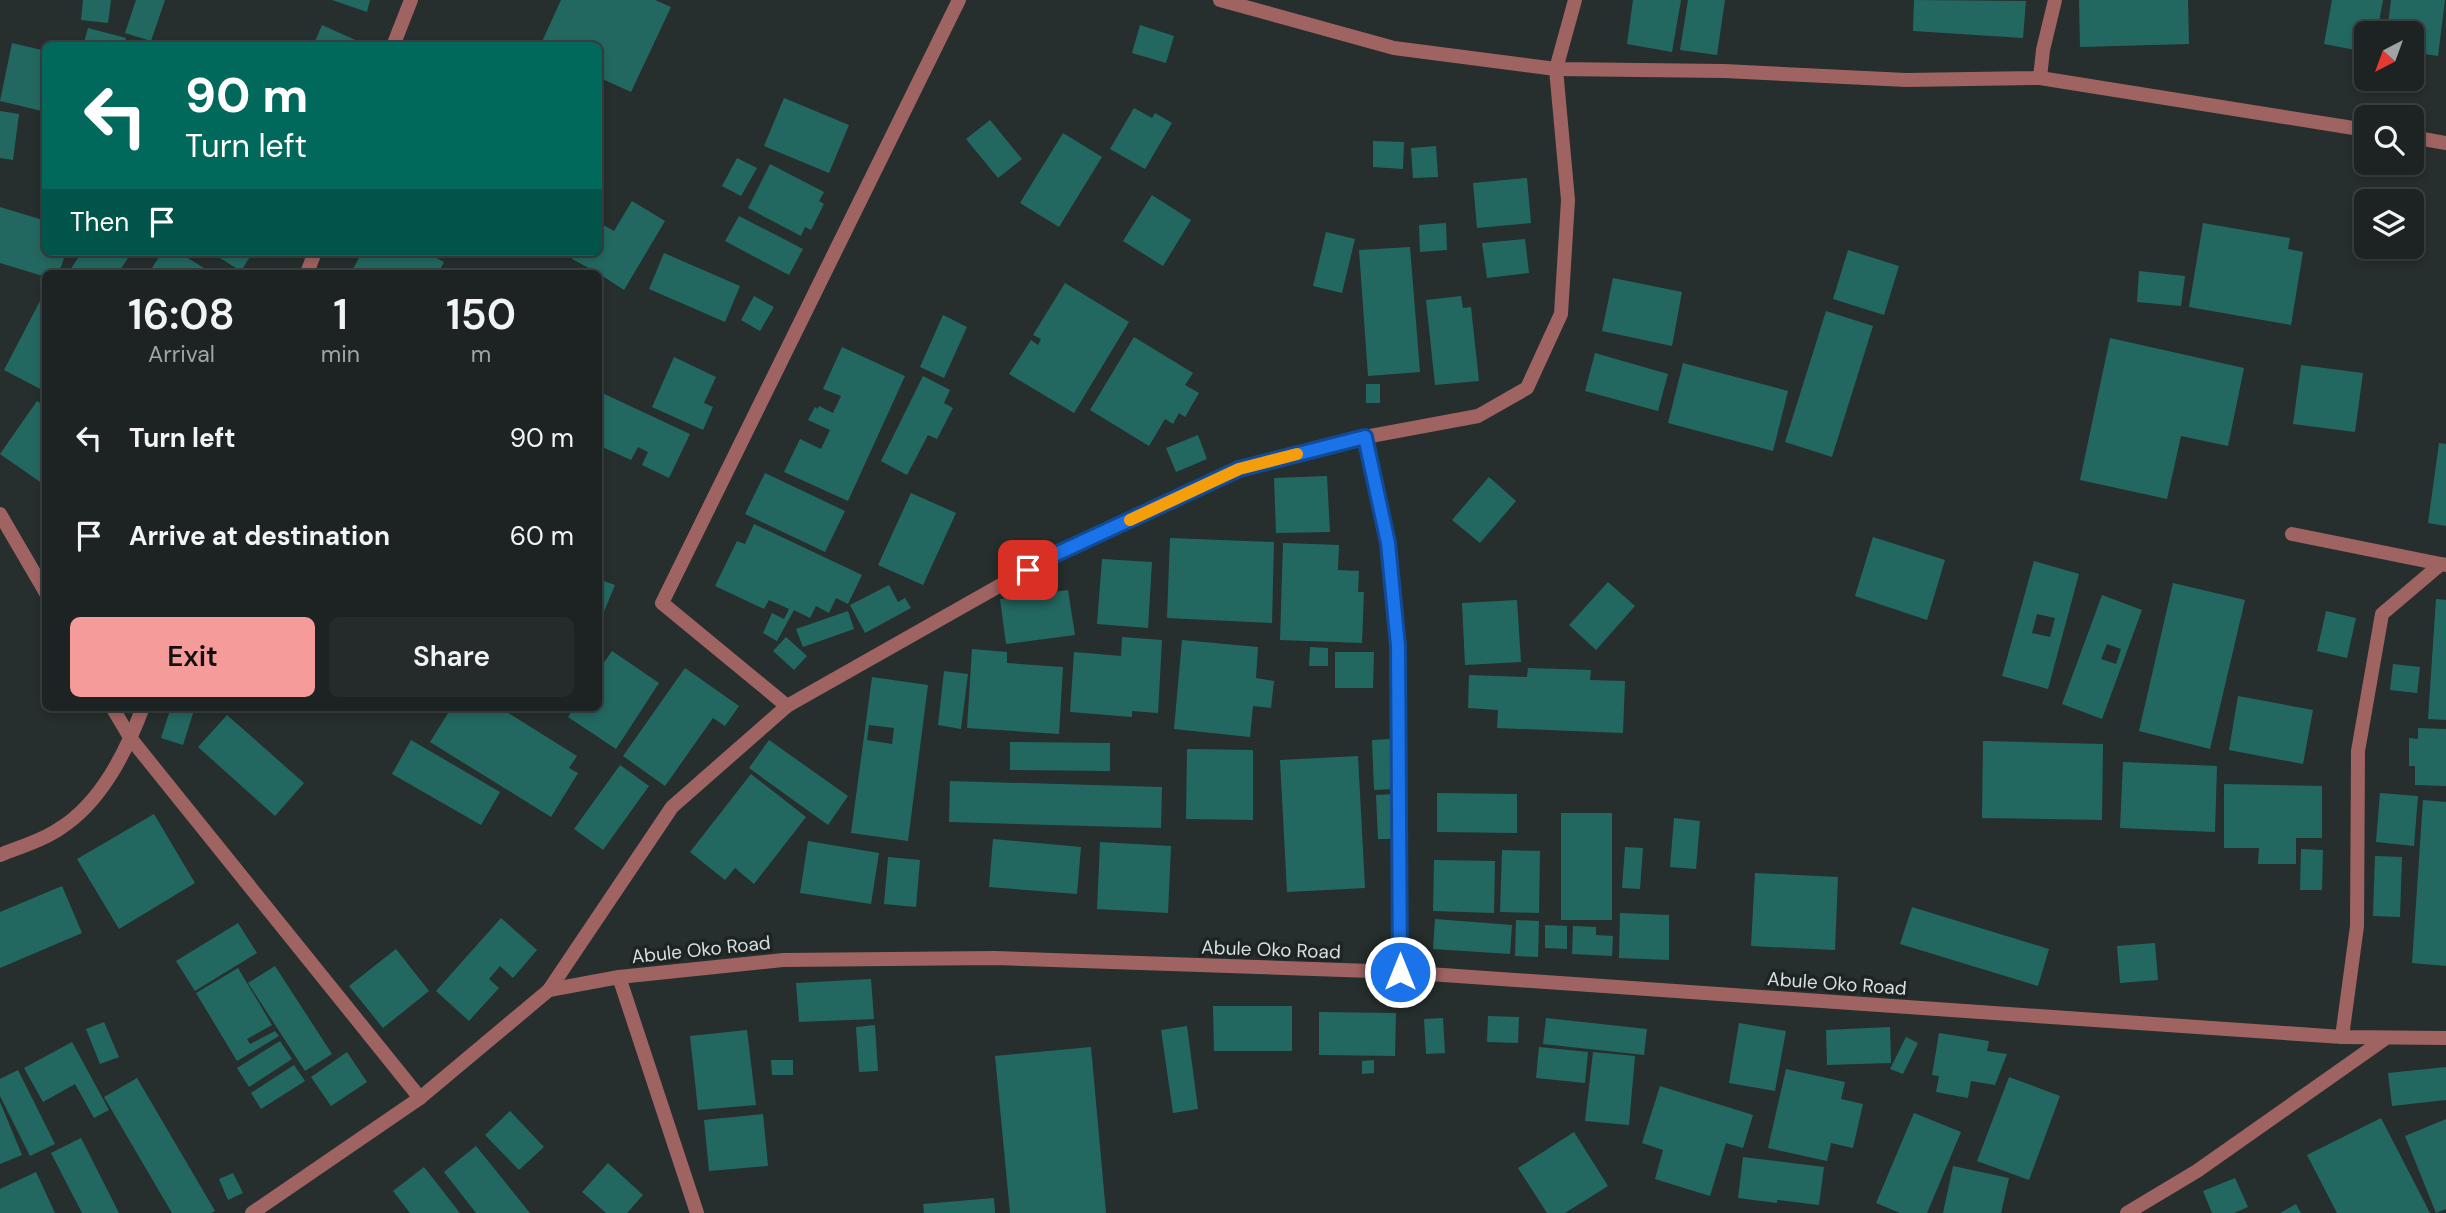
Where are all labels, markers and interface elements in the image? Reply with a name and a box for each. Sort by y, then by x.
north arrow [2354,21,2424,91]
map controls [2354,21,2424,259]
text: 90 m [185,63,308,127]
icon: left [70,70,161,161]
button: search [2354,105,2424,175]
text: Turn left [185,125,307,167]
button: layers [2354,189,2424,259]
icon: arrive [143,203,181,241]
text: Then [70,205,129,239]
text: 16:08 [128,287,235,342]
text: 1 [333,287,348,342]
text: 150 [446,287,516,342]
text: Arrival [148,339,215,369]
text: min [321,339,360,369]
text: m [471,339,491,369]
icon: left [70,419,108,457]
text: Turn left [129,421,236,455]
text: 90 m [510,421,574,455]
icon: arrive [70,517,108,555]
text: Arrive at destination [129,519,390,553]
text: 60 m [510,519,574,553]
pin [998,540,1058,600]
icon: arrive [1009,551,1047,589]
button: Exit [70,617,315,697]
button: Share [329,617,574,697]
street label: Abule Oko Road [630,930,772,969]
street label: Abule Oko Road [1201,935,1341,964]
position arrow [1363,935,1437,1009]
street label: Abule Oko Road [1766,966,1907,1001]

